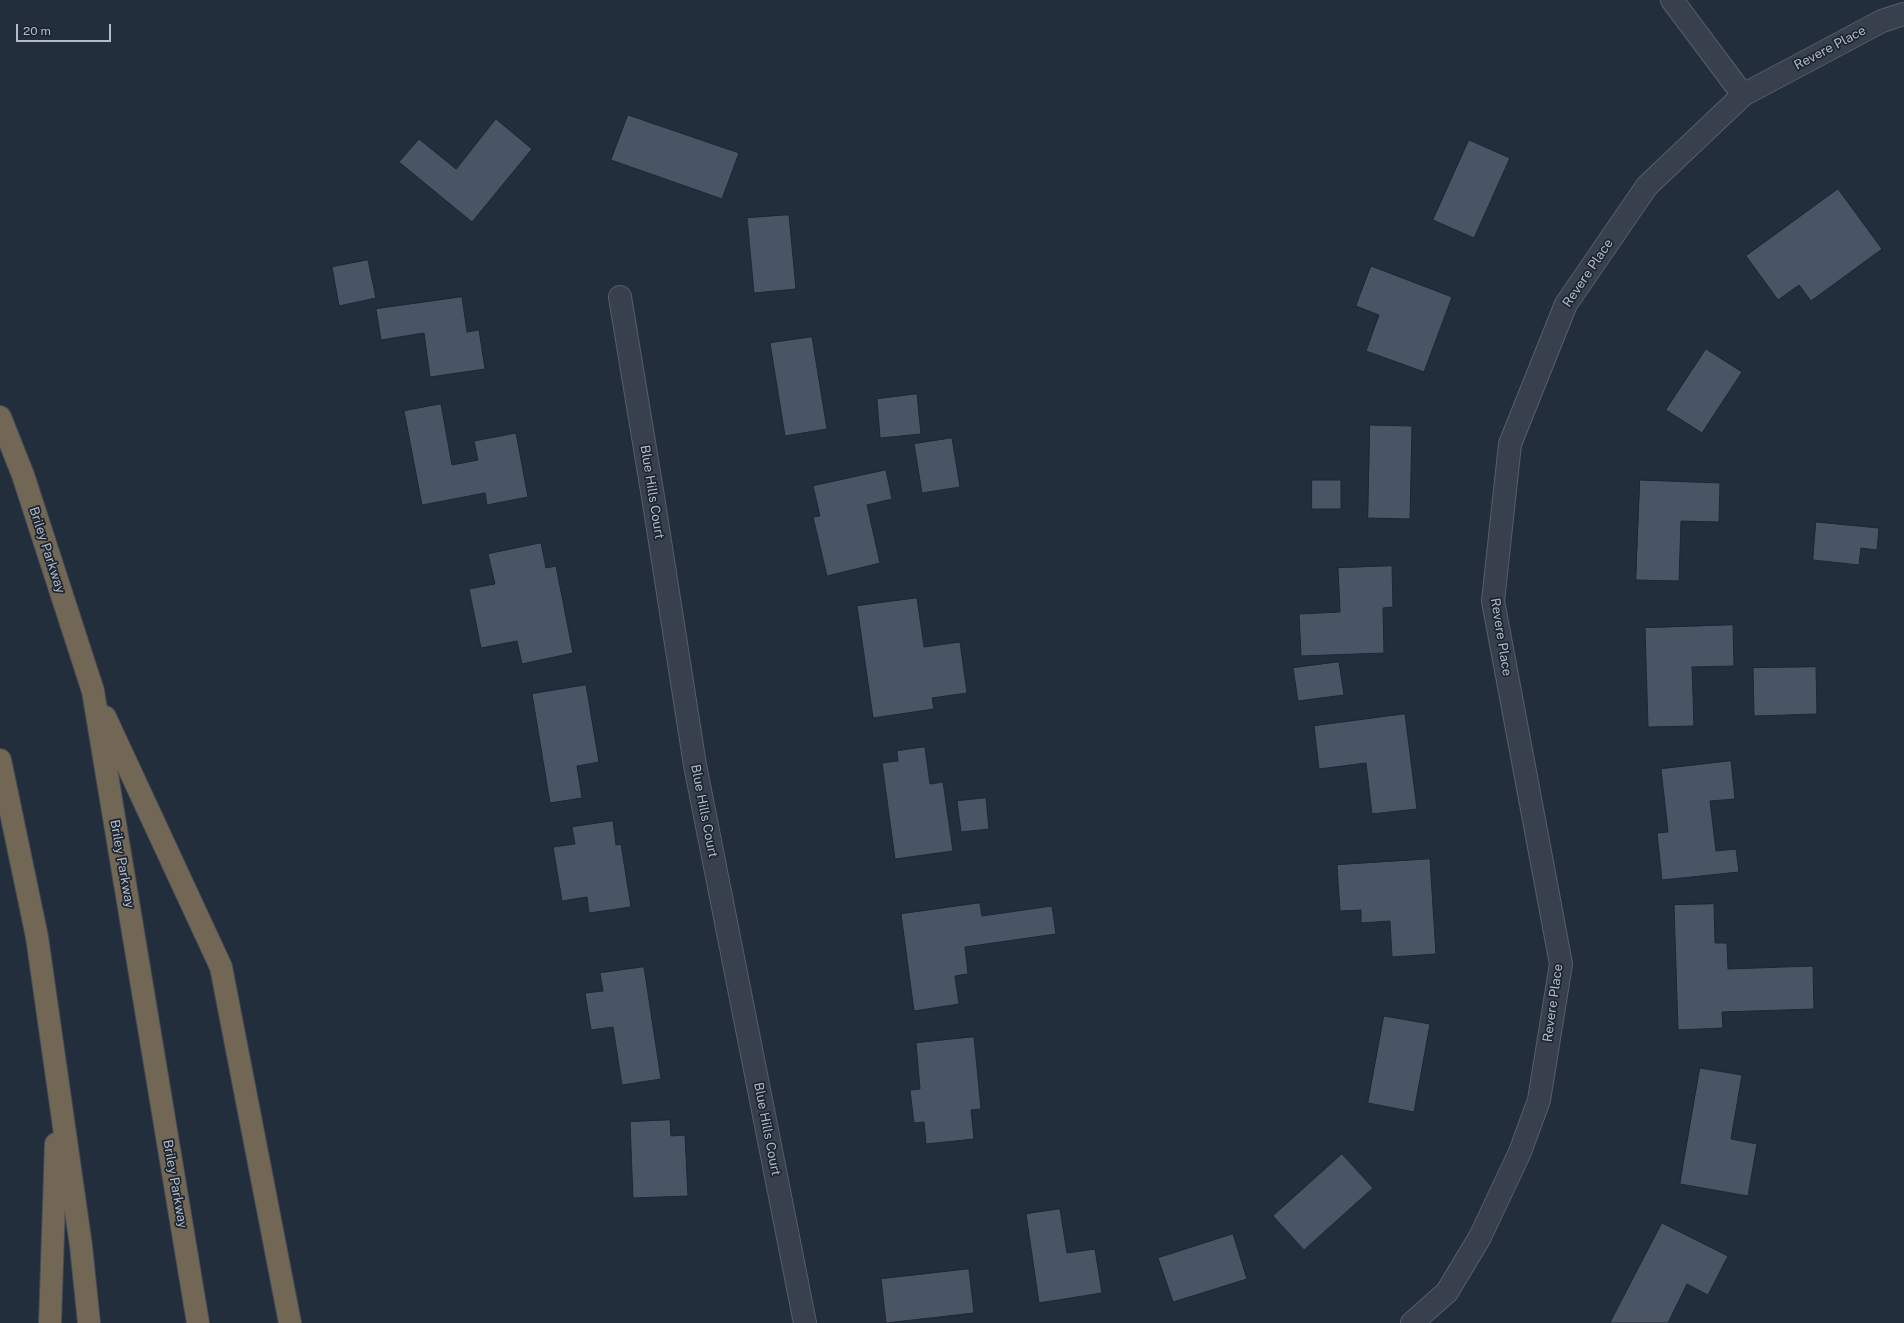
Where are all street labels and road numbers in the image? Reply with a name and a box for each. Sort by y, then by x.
street label: Revere Place [1792,23,1868,73]
street label: Revere Place [1559,236,1617,310]
street label: Blue Hills Court [637,444,667,540]
street label: Briley Parkway [26,505,68,595]
street label: Revere Place [1487,597,1515,677]
street label: Blue Hills Court [687,763,721,859]
street label: Briley Parkway [107,818,137,910]
street label: Revere Place [1540,963,1566,1043]
street label: Blue Hills Court [750,1081,784,1177]
street label: Briley Parkway [160,1138,190,1230]

